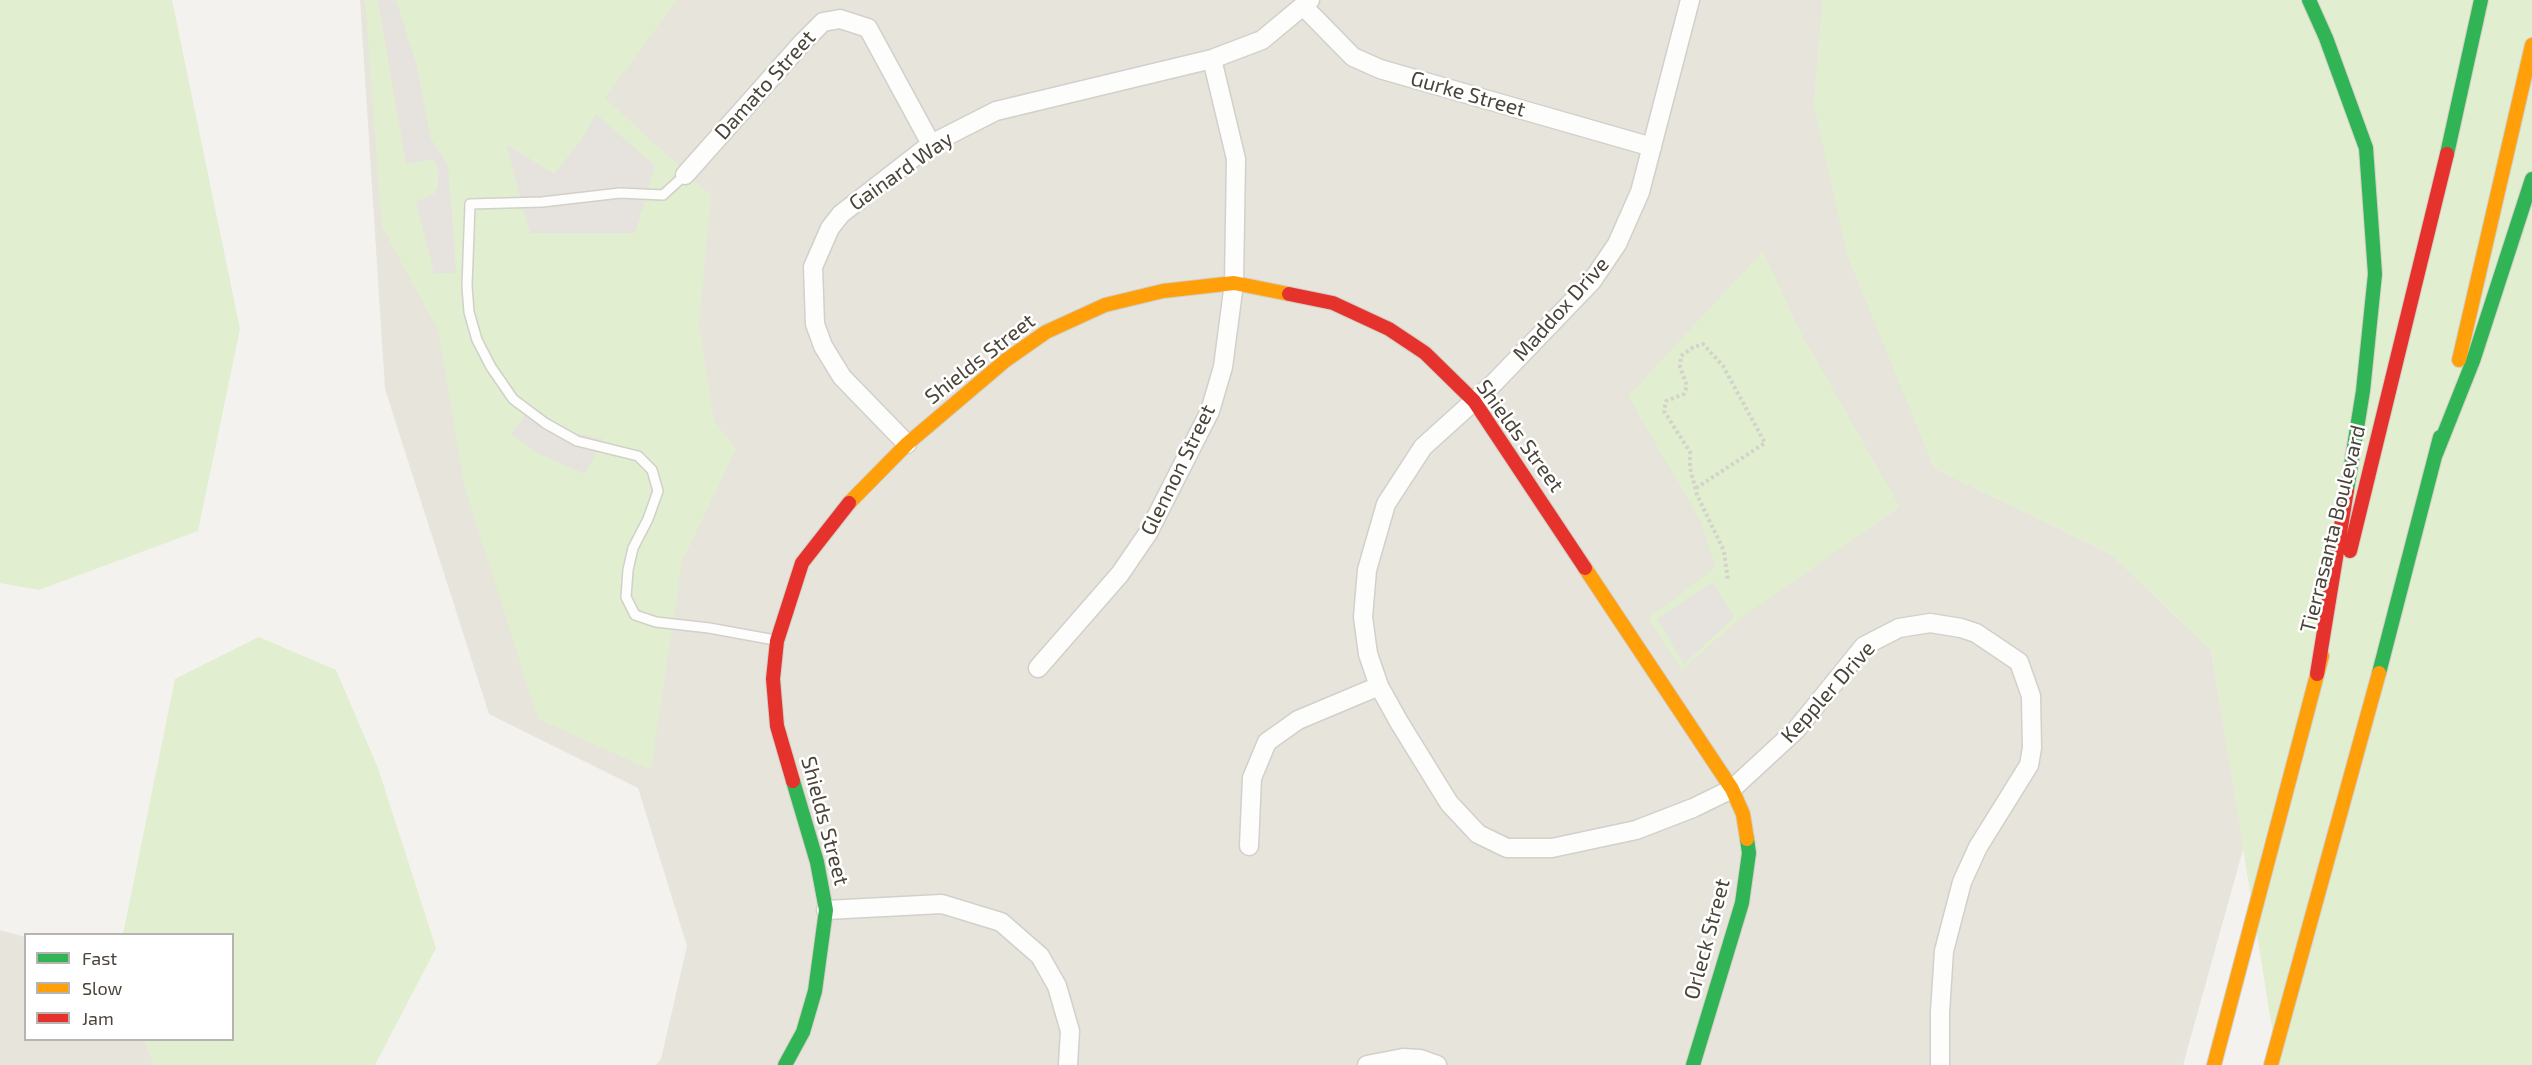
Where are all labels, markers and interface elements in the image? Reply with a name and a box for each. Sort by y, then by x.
street label: Damato Street [709,25,821,145]
street label: Gurke Street [1408,66,1528,122]
street label: Gainard Way [844,126,958,216]
street label: Maddox Drive [1508,252,1614,366]
street label: Shields Street [920,308,1040,410]
street label: Shields Street [1471,375,1569,497]
street label: Glennon Street [1135,401,1221,539]
street label: Tierrasanta Boulevard [2295,423,2371,635]
street label: Keppler Drive [1776,636,1880,748]
street label: Shields Street [796,754,854,888]
street label: Orleck Street [1679,876,1735,1002]
legend [24,933,234,1041]
text: Fast [82,947,117,969]
text: Slow [82,977,122,999]
text: Jam [82,1007,114,1029]

